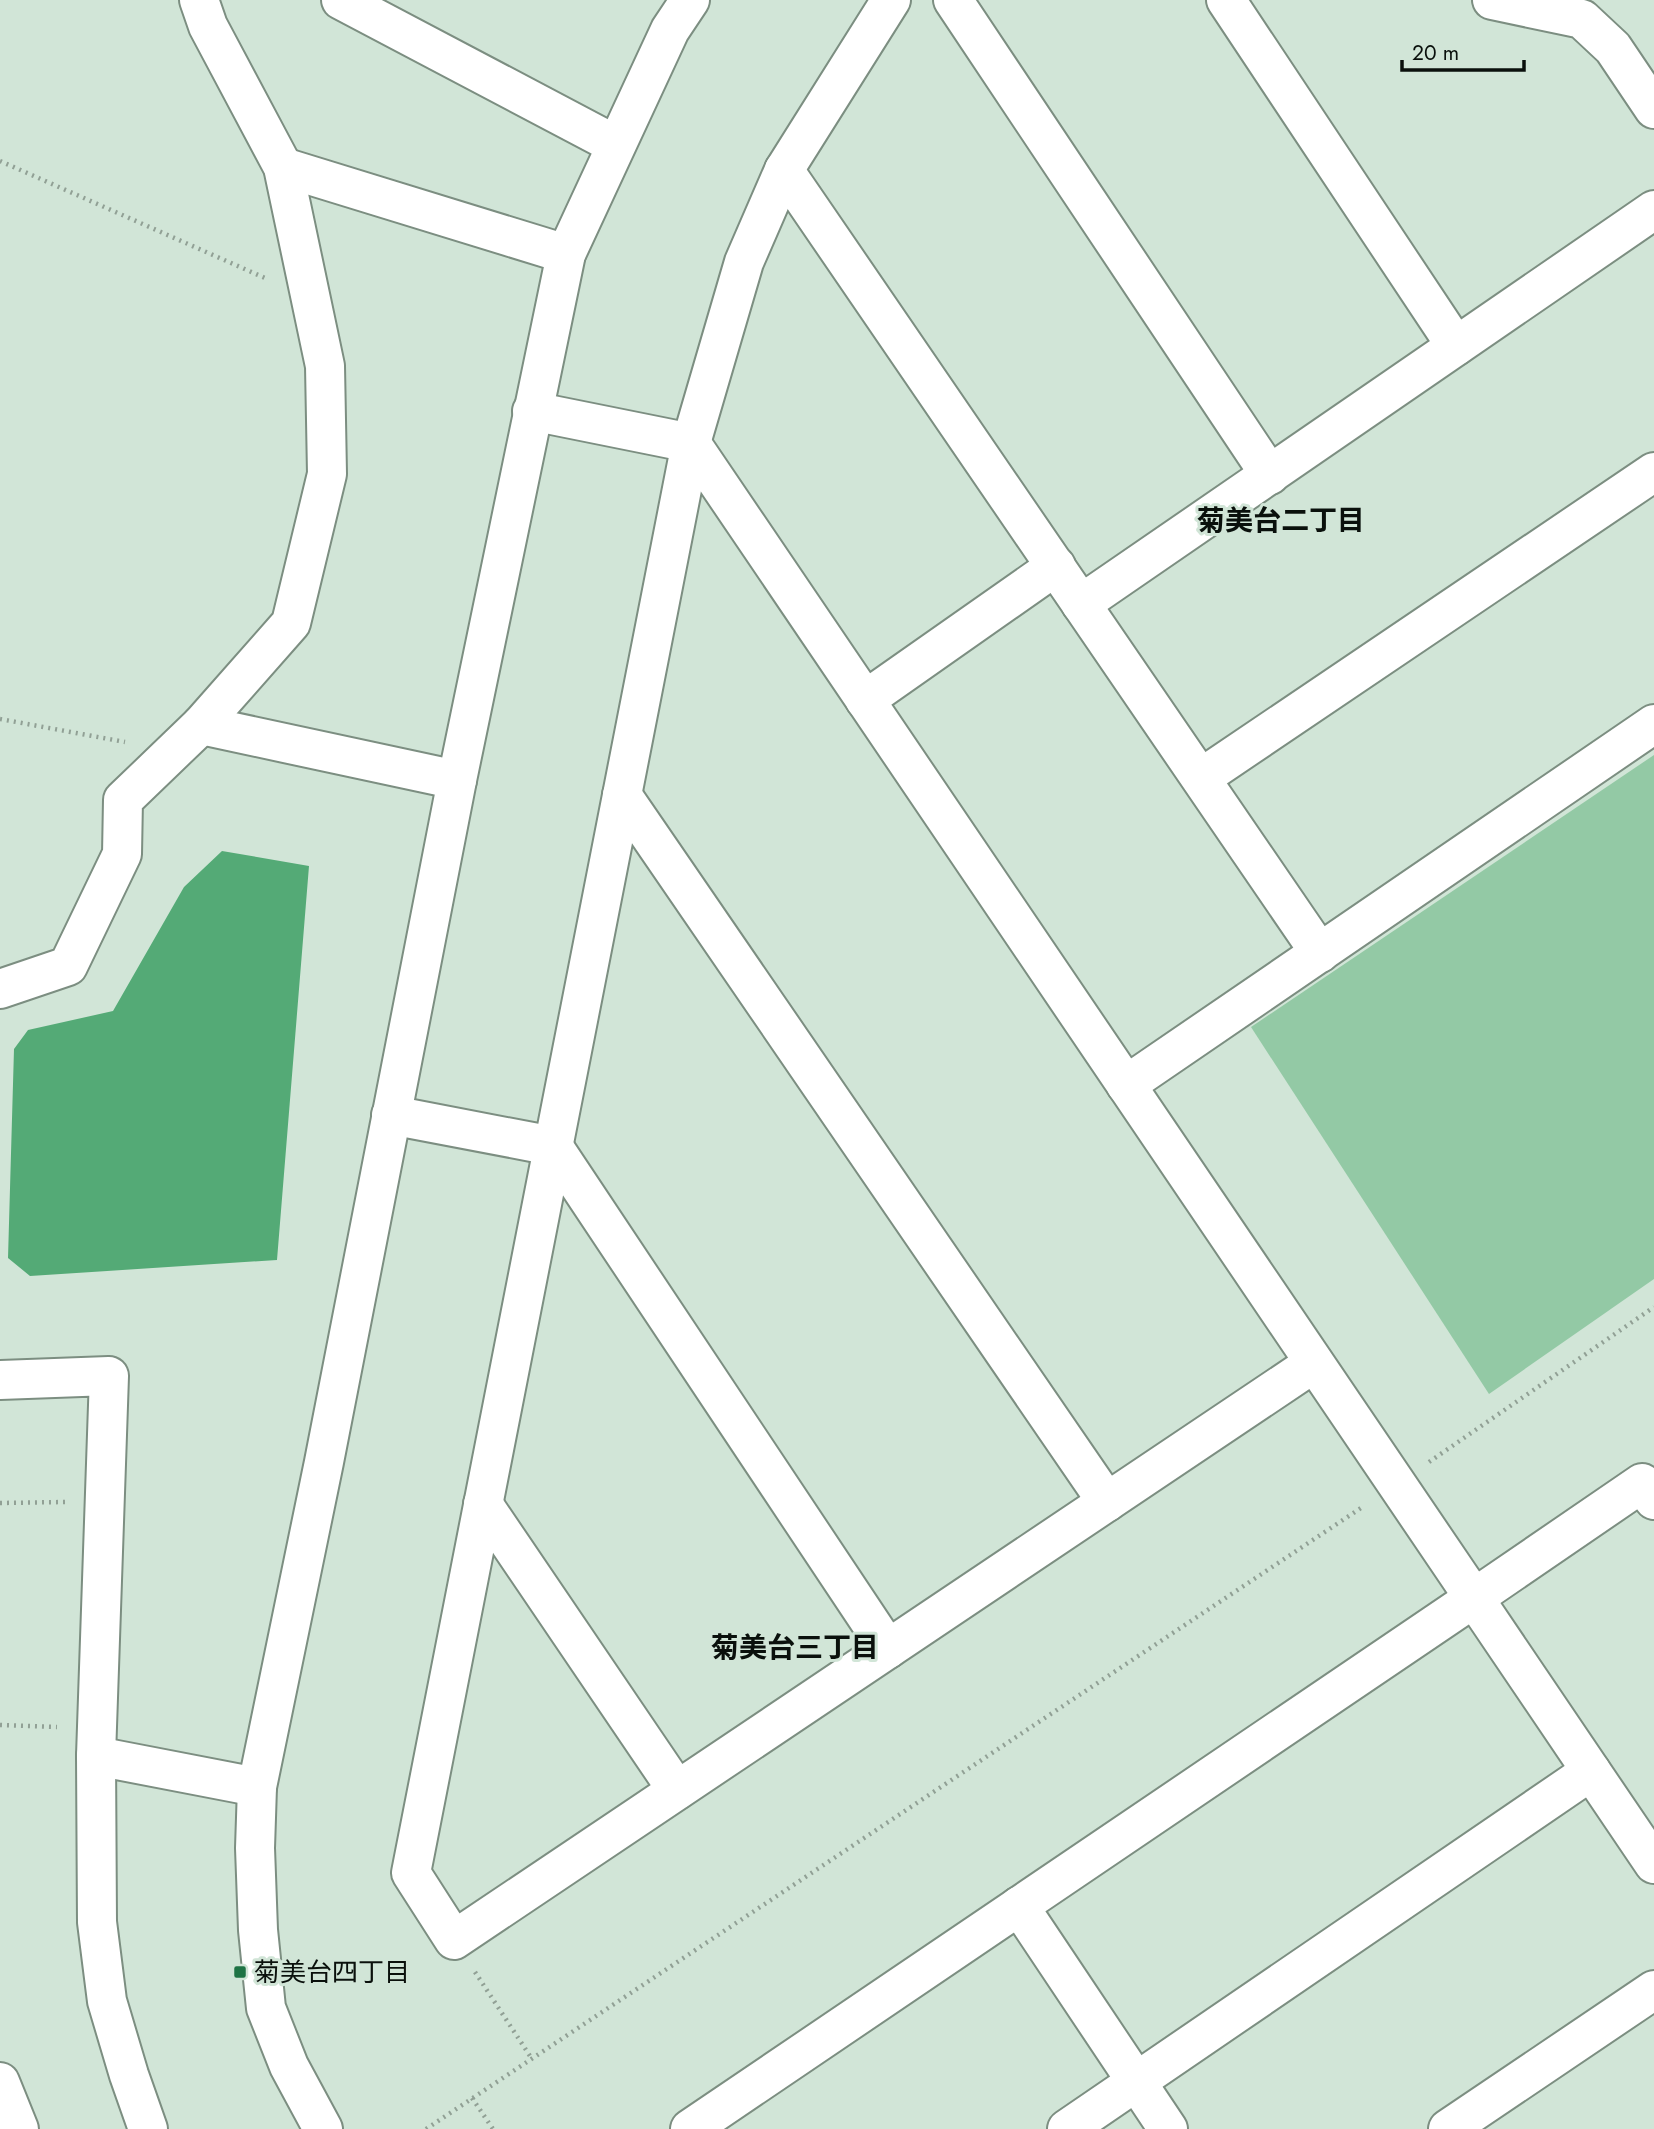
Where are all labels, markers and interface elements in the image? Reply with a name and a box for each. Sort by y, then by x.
scale bar [1402,28,1524,72]
text: 20 m [1412,38,1459,68]
district label: 菊美台二丁目 [1197,500,1365,541]
district label: 菊美台三丁目 [711,1627,879,1668]
place label: 菊美台四丁目 [254,1953,410,1991]
marker: 菊美台四丁目 [232,1964,248,1980]

